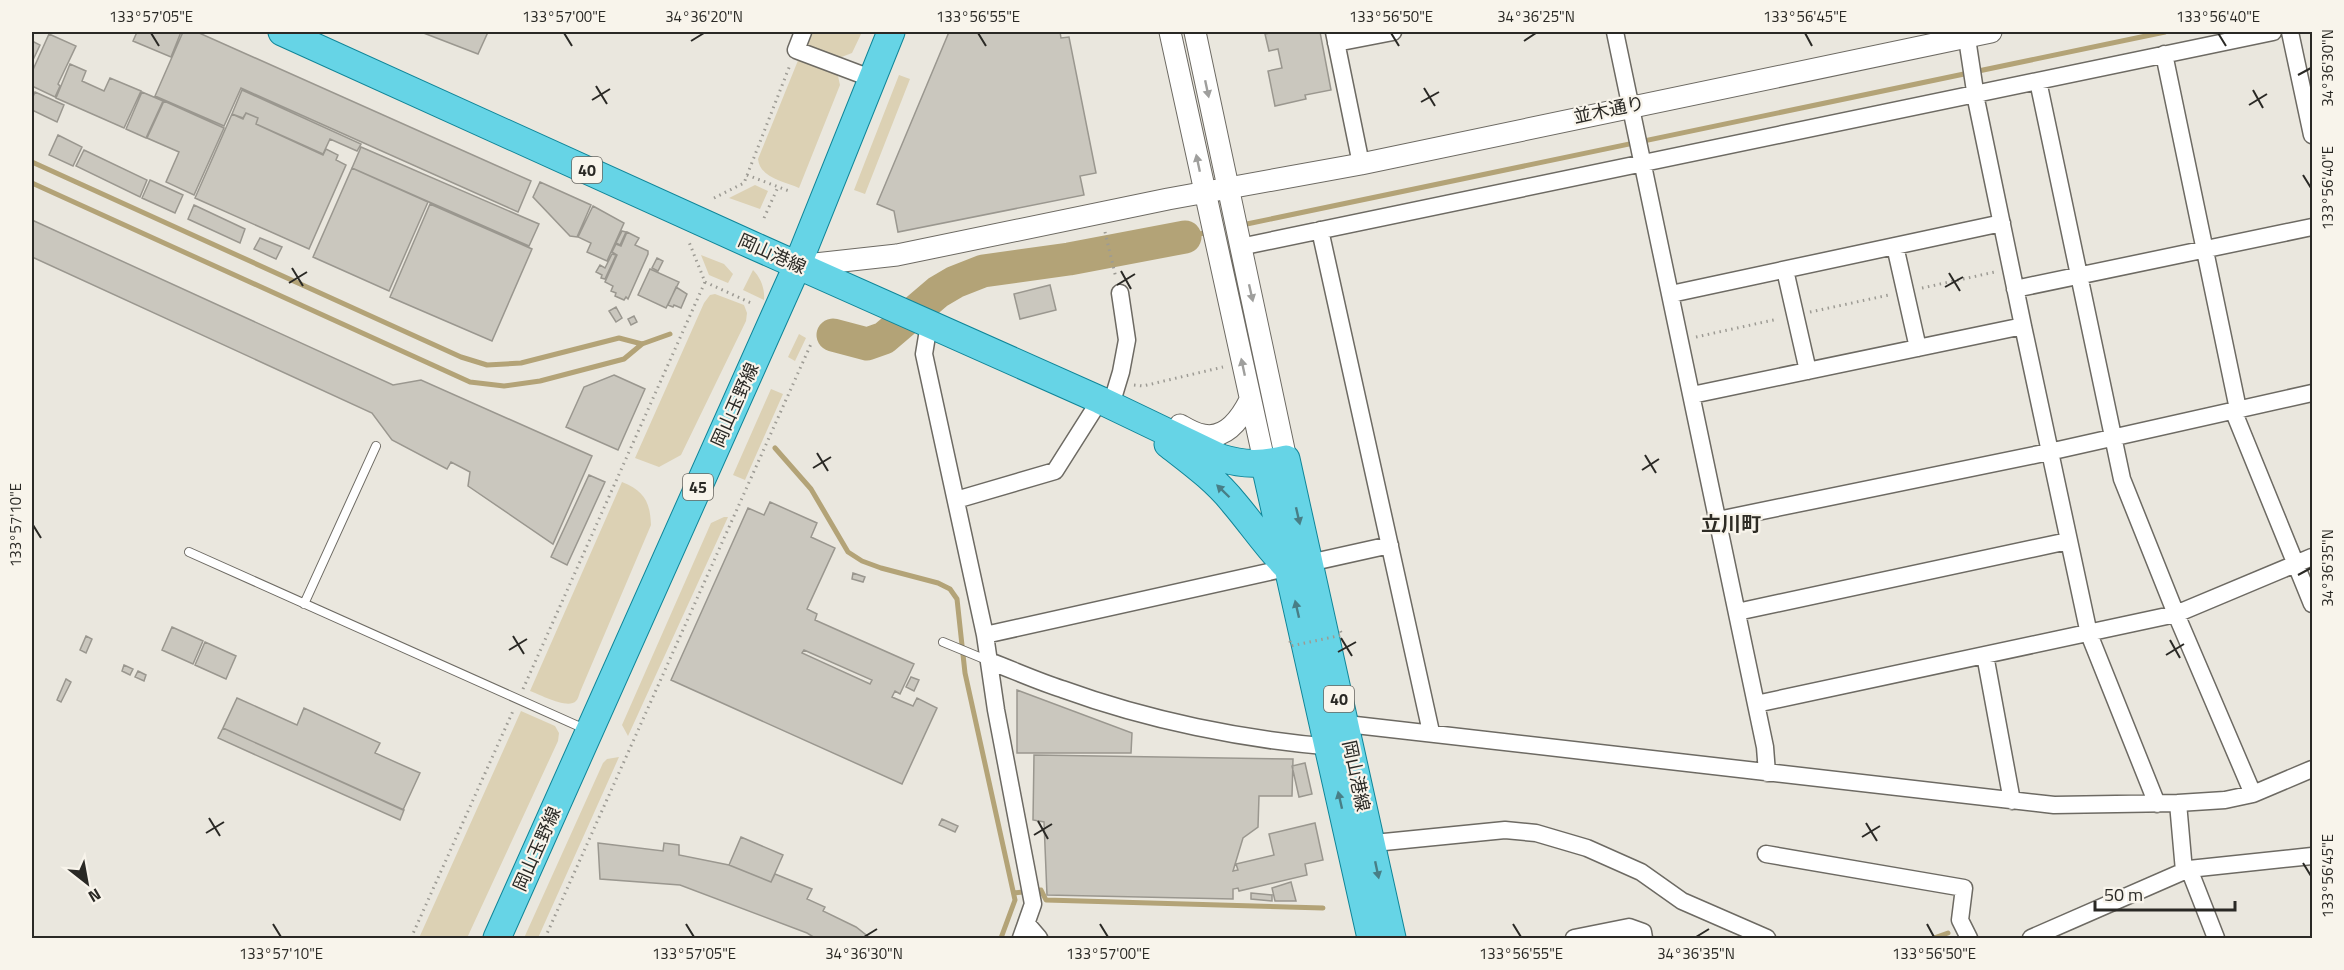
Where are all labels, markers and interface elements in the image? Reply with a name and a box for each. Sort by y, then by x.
text: 133°57'05"E [109,5,193,28]
text: 133°57'00"E [522,5,606,28]
text: 34°36'20"N [665,5,743,28]
text: 133°56'55"E [936,5,1020,28]
text: 133°56'50"E [1349,5,1433,28]
text: 34°36'25"N [1497,5,1575,28]
text: 133°56'45"E [1763,5,1847,28]
text: 133°56'40"E [2176,5,2260,28]
text: 34°36'30"N [2316,29,2339,107]
one-way arrow [1203,79,1212,98]
street label: 並木通り [1571,89,1647,130]
text: 133°56'40"E [2316,146,2339,230]
one-way arrow [1193,154,1202,173]
road number: 40 [572,157,602,183]
street label: 岡山港線 [734,227,811,281]
one-way arrow [1247,284,1256,303]
one-way arrow [1237,357,1247,376]
street label: 岡山玉野線 [704,358,765,451]
road number: 45 [683,474,713,500]
text: 133°57'10"E [4,483,27,567]
one-way arrow [1217,485,1231,499]
one-way arrow [1294,507,1303,526]
district label: 立川町 [1701,508,1761,539]
text: 34°36'35"N [2316,529,2339,607]
one-way arrow [1292,600,1301,619]
road number: 40 [1324,686,1354,712]
street label: 岡山港線 [1336,738,1377,814]
one-way arrow [1334,790,1344,809]
street label: 岡山玉野線 [506,802,567,895]
text: 133°56'45"E [2316,834,2339,918]
north arrow [57,853,117,913]
one-way arrow [1373,861,1382,880]
scale bar [2095,874,2234,912]
text: 50 m [2104,881,2143,908]
text: N [84,883,106,909]
text: 133°57'10"E [239,942,323,965]
text: 133°57'05"E [652,942,736,965]
text: 34°36'30"N [825,942,903,965]
text: 133°57'00"E [1066,942,1150,965]
text: 133°56'55"E [1479,942,1563,965]
text: 34°36'35"N [1657,942,1735,965]
text: 133°56'50"E [1892,942,1976,965]

